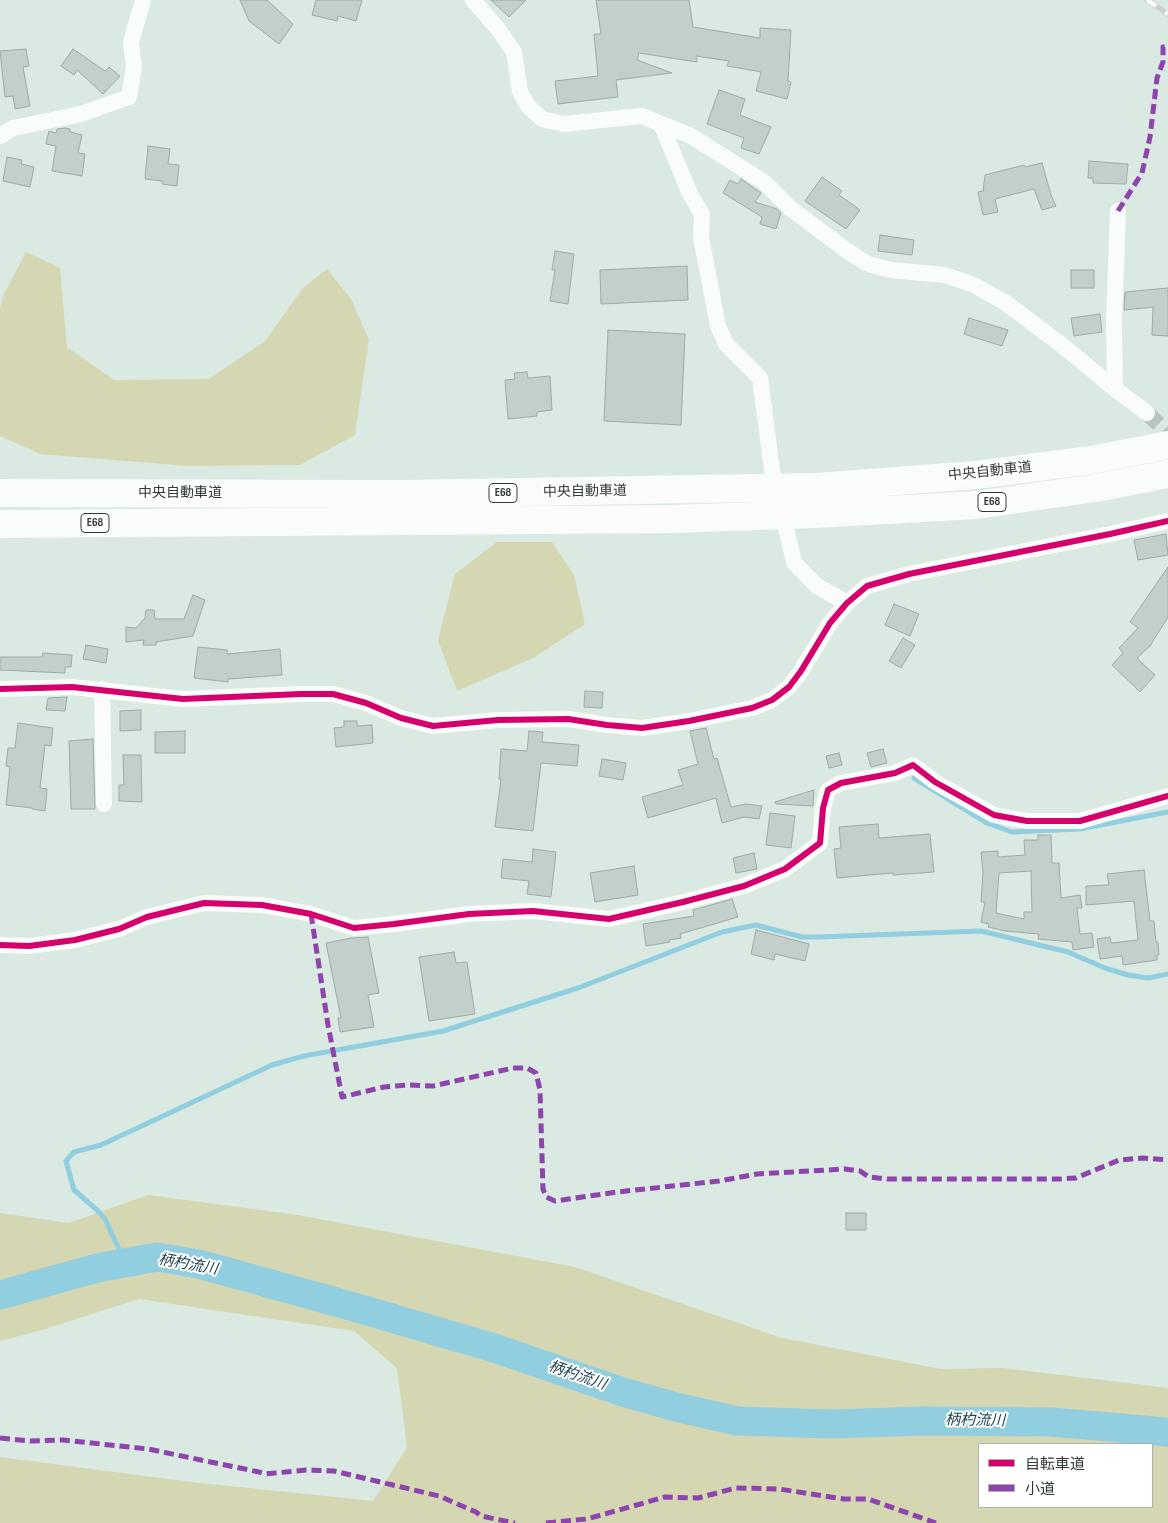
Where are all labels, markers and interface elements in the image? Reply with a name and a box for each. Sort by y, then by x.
street label: 中央自動車道 [947,459,1033,485]
road number: E68 [489,483,517,502]
street label: 中央自動車道 [543,483,627,501]
street label: 中央自動車道 [138,485,222,501]
road number: E68 [978,492,1006,512]
road number: E68 [81,514,109,532]
water label: 柄杓流川 [157,1251,219,1279]
water label: 柄杓流川 [546,1358,608,1394]
water label: 柄杓流川 [945,1411,1005,1431]
legend [978,1443,1153,1508]
text: 自転車道 [1025,1455,1085,1474]
text: 小道 [1025,1480,1055,1499]

